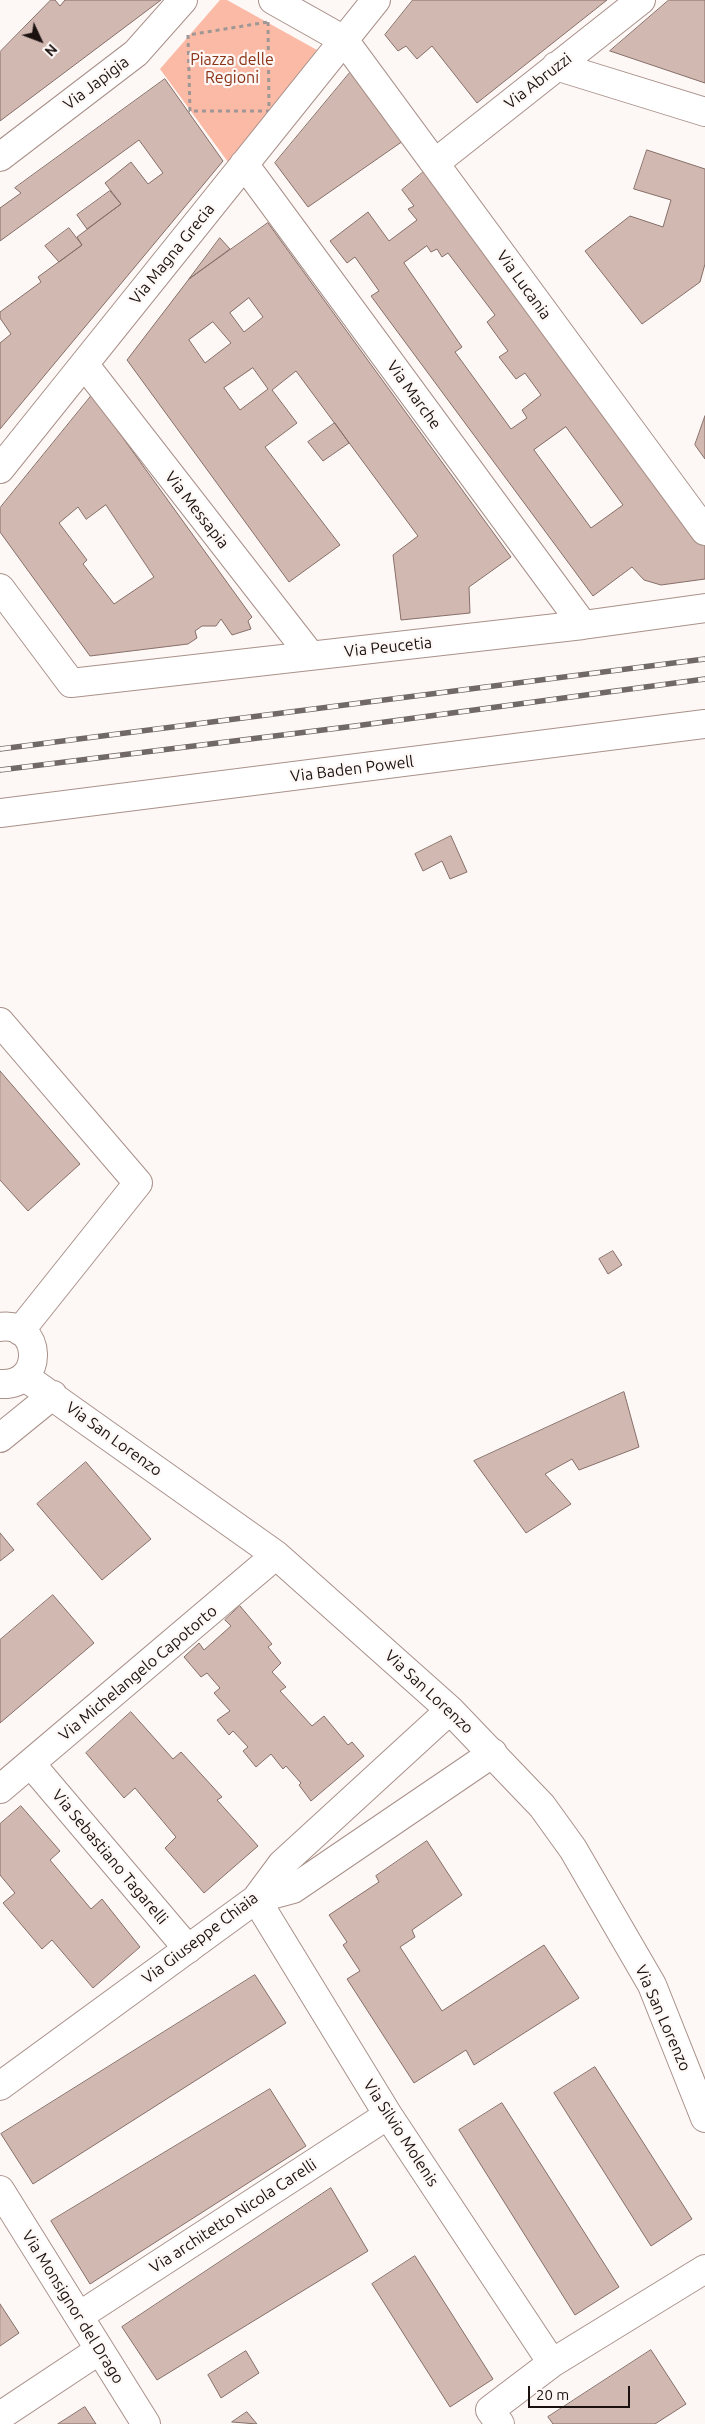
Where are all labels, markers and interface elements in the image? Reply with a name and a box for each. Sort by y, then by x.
north arrow [15,15,65,65]
text: N [42,41,60,60]
street label: Via Abruzzi [501,49,575,113]
park label: Piazza delle Regioni [190,50,274,88]
street label: Via Japigia [59,52,133,114]
street label: Via Magna Grecia [126,200,218,308]
street label: Via Lucania [493,247,555,323]
street label: Via Marche [383,357,445,433]
street label: Via Messapia [161,468,233,552]
street label: Via Peucetia [343,633,433,661]
street label: Via Baden Powell [289,752,415,786]
street label: Via San Lorenzo [62,1398,166,1480]
street label: Via Michelangelo Capotorto [55,1601,221,1745]
street label: Via San Lorenzo [381,1646,477,1738]
street label: Via Sebastiano Tagarelli [48,1786,172,1928]
street label: Via Giuseppe Chiaia [138,1888,262,1988]
street label: Via San Lorenzo [631,1962,695,2074]
street label: Via Silvio Molenis [359,2076,443,2190]
street label: Via architetto Nicola Carelli [146,2155,320,2277]
street label: Via Monsignor del Drago [18,2227,128,2387]
scale bar [530,2376,632,2408]
text: 20 m [536,2386,569,2403]

